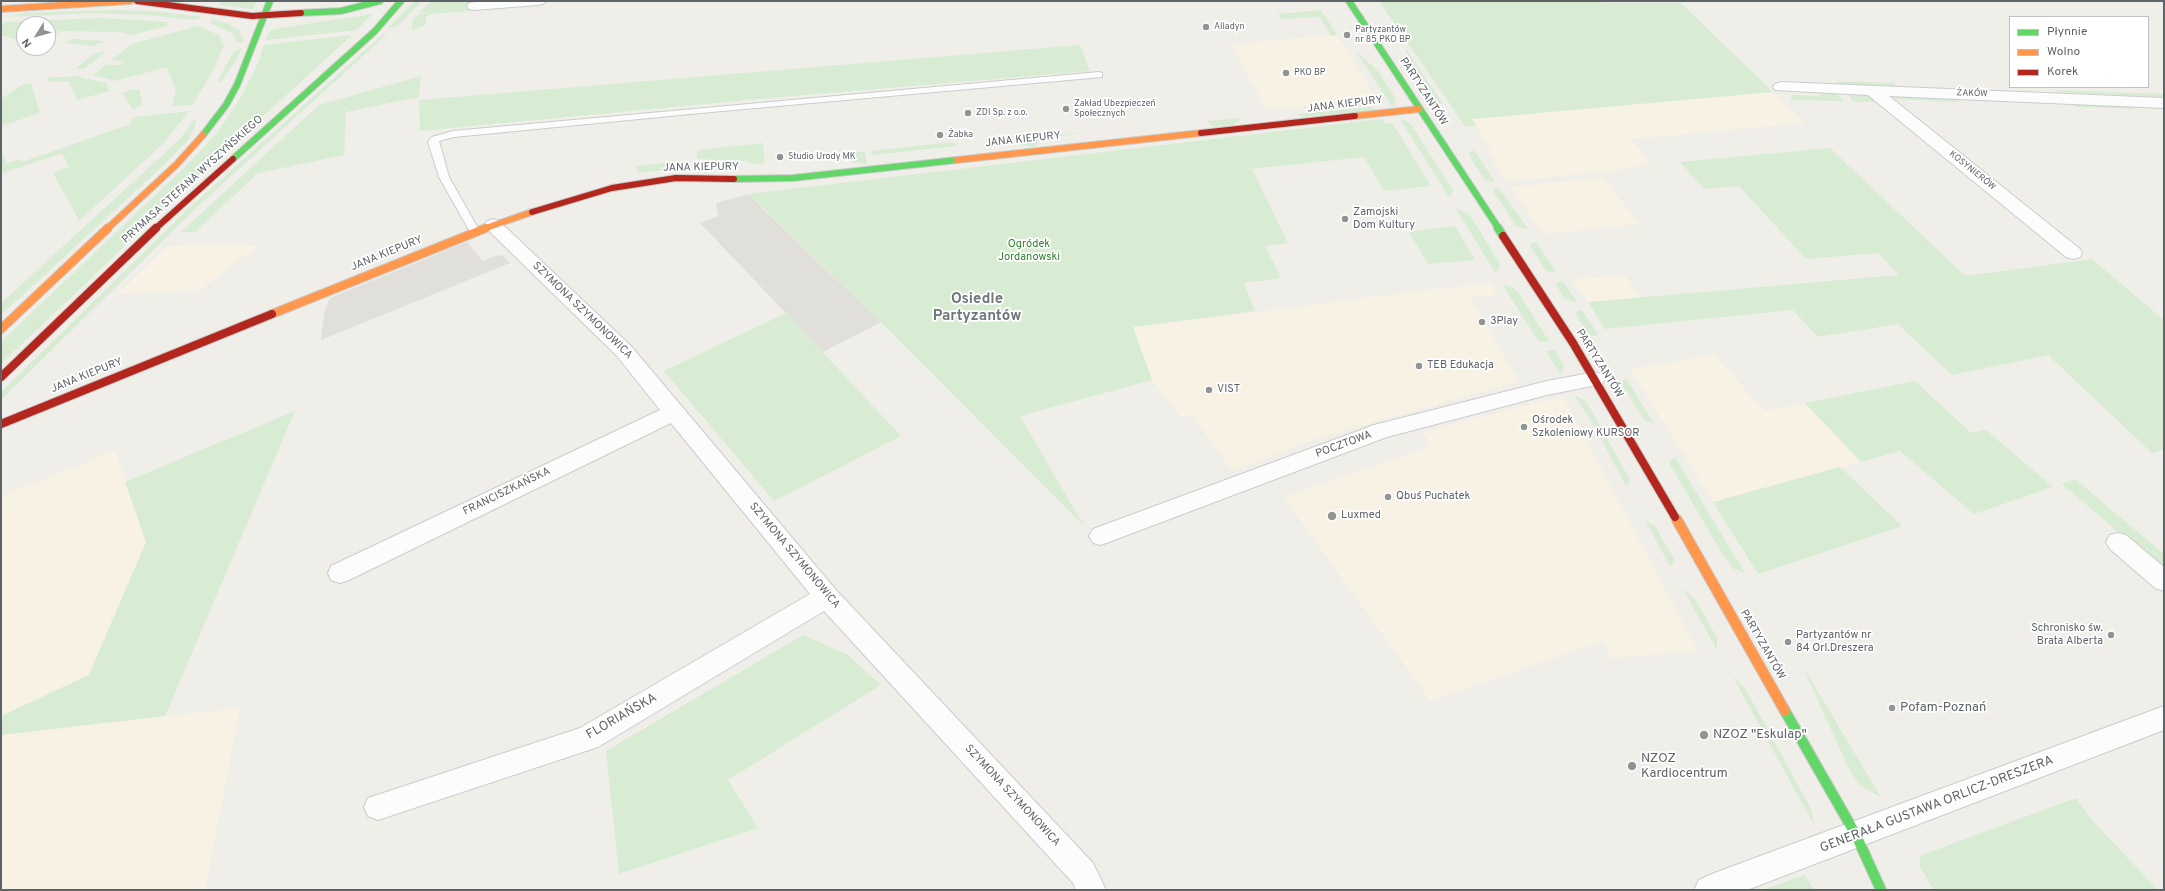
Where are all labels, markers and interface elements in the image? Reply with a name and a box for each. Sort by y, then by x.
north arrow [16,16,56,56]
legend [2009,16,2149,88]
marker: Alladyn [1201,22,1211,32]
place label: Alladyn [1214,22,1245,32]
text: Płynnie [2047,24,2087,40]
place label: Partyzantów nr 85 PKO BP [1355,25,1410,46]
marker: Partyzantów nr 85 PKO BP [1342,30,1352,40]
text: N [19,35,35,50]
text: Wolno [2047,44,2080,60]
street label: PARTYZANTÓW [1396,55,1450,129]
text: Korek [2047,64,2078,80]
marker: PKO BP [1281,68,1291,78]
place label: PKO BP [1294,68,1325,78]
street label: ŻAKÓW [1956,88,1988,100]
street label: JANA KIEPURY [1307,94,1383,116]
place label: Zakład Ubezpieczeń Społecznych [1074,99,1156,120]
marker: Zakład Ubezpieczeń Społecznych [1061,104,1071,114]
marker: ZDI Sp. z o.o. [963,108,973,118]
place label: ZDI Sp. z o.o. [976,108,1028,118]
street label: PRYMASA STEFANA WYSZYŃSKIEGO [120,113,266,247]
street label: JANA KIEPURY [985,129,1061,151]
marker: Żabka [935,130,945,140]
place label: Żabka [948,130,973,140]
street label: KOSYNIERÓW [1947,149,1997,193]
marker: Studio Urody MK [775,152,785,162]
place label: Studio Urody MK [788,152,856,162]
street label: JANA KIEPURY [663,161,739,175]
place label: Zamojski Dom Kultury [1353,206,1415,232]
marker: Zamojski Dom Kultury [1340,214,1350,224]
street label: JANA KIEPURY [349,234,425,274]
park label: Ogródek Jordanowski [998,238,1060,264]
street label: SZYMONA SZYMONOWICA [529,260,635,362]
district label: Osiedle Partyzantów [933,291,1021,326]
place label: 3Play [1490,315,1518,329]
marker: 3Play [1477,317,1487,327]
street label: PARTYZANTÓW [1573,327,1625,401]
street label: JANA KIEPURY [49,356,125,396]
place label: TEB Edukacja [1427,359,1494,373]
marker: TEB Edukacja [1414,361,1424,371]
place label: VIST [1217,383,1240,397]
marker: VIST [1204,385,1214,395]
place label: Ośrodek Szkoleniowy KURSOR [1532,414,1640,440]
marker: Ośrodek Szkoleniowy KURSOR [1519,422,1529,432]
street label: POCZTOWA [1314,429,1374,461]
street label: FRANCISZKAŃSKA [461,465,553,519]
place label: Qbuś Puchatek [1396,490,1470,504]
marker: Qbuś Puchatek [1383,492,1393,502]
street label: SZYMONA SZYMONOWICA [746,500,842,612]
place label: Luxmed [1341,509,1381,523]
marker: Luxmed [1326,510,1338,522]
street label: PARTYZANTÓW [1737,608,1787,682]
place label: Schronisko św. Brata Alberta [2031,622,2103,648]
place label: Partyzantów nr 84 Orl.Dreszera [1796,629,1874,655]
marker: Schronisko św. Brata Alberta [2106,630,2116,640]
marker: Partyzantów nr 84 Orl.Dreszera [1783,637,1793,647]
street label: FLORIAŃSKA [584,691,660,743]
place label: Pofam-Poznań [1900,700,1986,716]
marker: Pofam-Poznań [1887,703,1897,713]
place label: NZOZ "Eskulap" [1713,727,1807,743]
marker: NZOZ "Eskulap" [1698,729,1710,741]
street label: SZYMONA SZYMONOWICA [961,742,1063,850]
place label: NZOZ Kardiocentrum [1641,751,1728,782]
street label: GENERAŁA GUSTAWA ORLICZ-DRESZERA [1818,753,2056,857]
marker: NZOZ Kardiocentrum [1626,760,1638,772]

